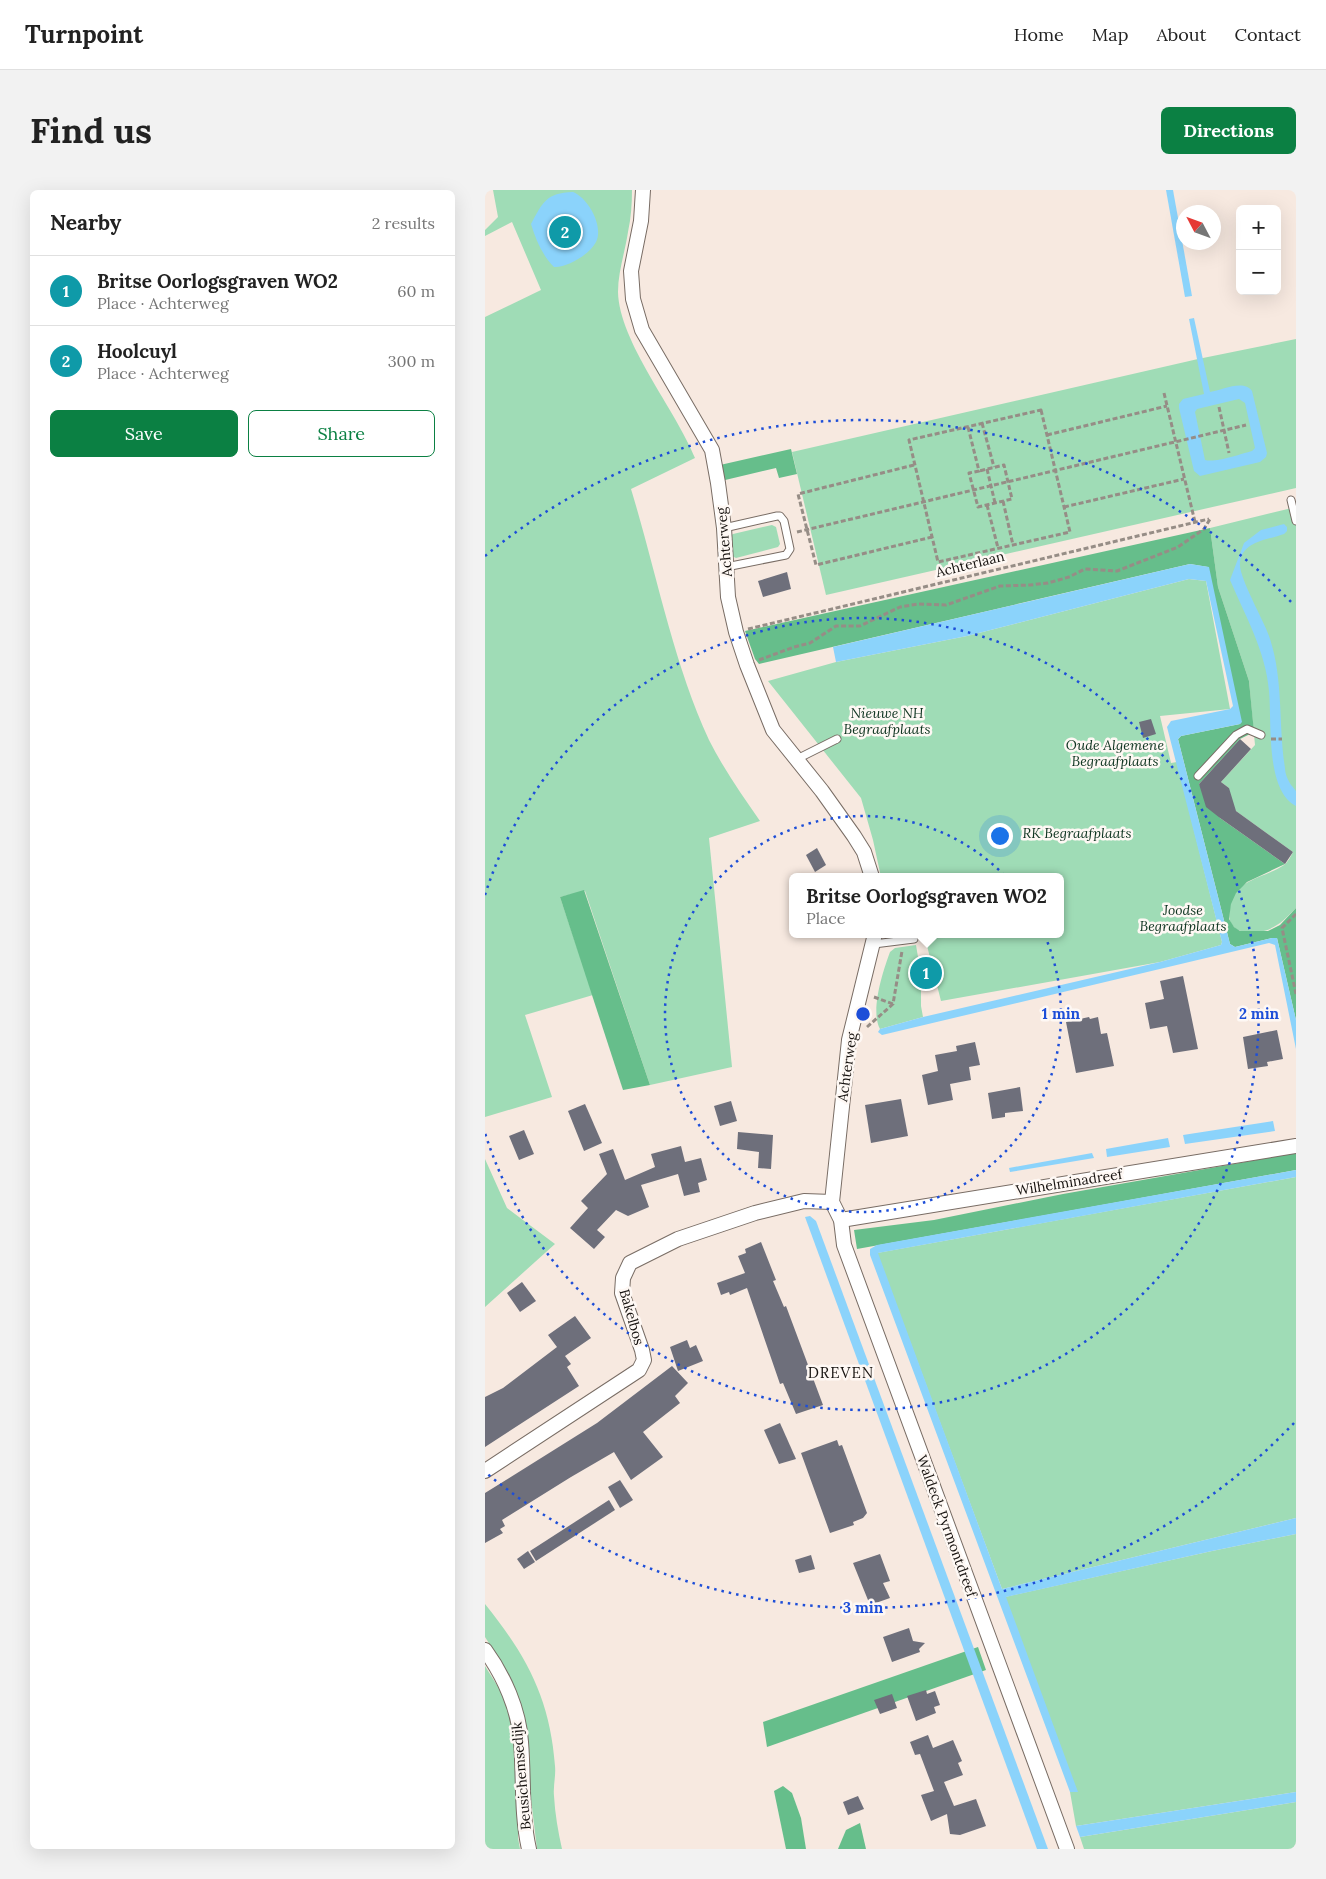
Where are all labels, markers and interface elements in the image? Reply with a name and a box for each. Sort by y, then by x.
text: Turnpoint [25,19,143,50]
text: Home [1014,23,1064,46]
text: Map [1092,23,1128,46]
text: About [1156,23,1206,46]
text: Contact [1234,23,1301,46]
button: Directions [1161,107,1296,154]
text: Find us [30,108,152,153]
north arrow [1176,205,1221,250]
map controls [1236,205,1281,295]
button: + [1236,205,1281,250]
text: Nearby [50,209,121,236]
text: 2 results [372,213,435,233]
pin: 2 [549,213,581,251]
button: − [1236,250,1281,295]
text: Britse Oorlogsgraven WO2 [97,269,338,293]
text: 1 [63,281,69,301]
text: 60 m [397,281,435,301]
text: Place · Achterweg [97,293,229,313]
text: Hoolcuyl [97,339,177,363]
text: 2 [62,351,70,371]
text: 300 m [388,351,435,371]
text: Place · Achterweg [97,363,229,383]
button: Save [50,410,238,457]
button: Share [248,410,435,457]
street label: Achterweg [712,506,736,579]
street label: Achterlaan [933,547,1007,581]
park label: Nieuwe NH Begraafplaats [843,704,931,738]
park label: Oude Algemene Begraafplaats [1066,736,1164,770]
your location [987,823,1013,849]
park label: RK Begraafplaats [1023,824,1131,842]
popup [789,873,1064,938]
text: Britse Oorlogsgraven WO2 [806,884,1047,908]
park label: Joodse Begraafplaats [1139,901,1227,935]
text: Place [806,908,845,928]
pin: 1 [910,954,942,992]
text: 1 min [1042,1004,1081,1023]
text: 2 min [1239,1004,1280,1023]
centre of rings [854,1005,872,1023]
street label: Achterweg [833,1031,861,1104]
street label: Wilhelminadreef [1014,1164,1125,1199]
street label: Bakelbos [615,1287,649,1347]
district label: DREVEN [808,1363,874,1382]
street label: Waldeck Pyrmontdreef [913,1453,982,1601]
text: 3 min [843,1598,884,1617]
street label: Beusichemsedijk [507,1721,535,1831]

